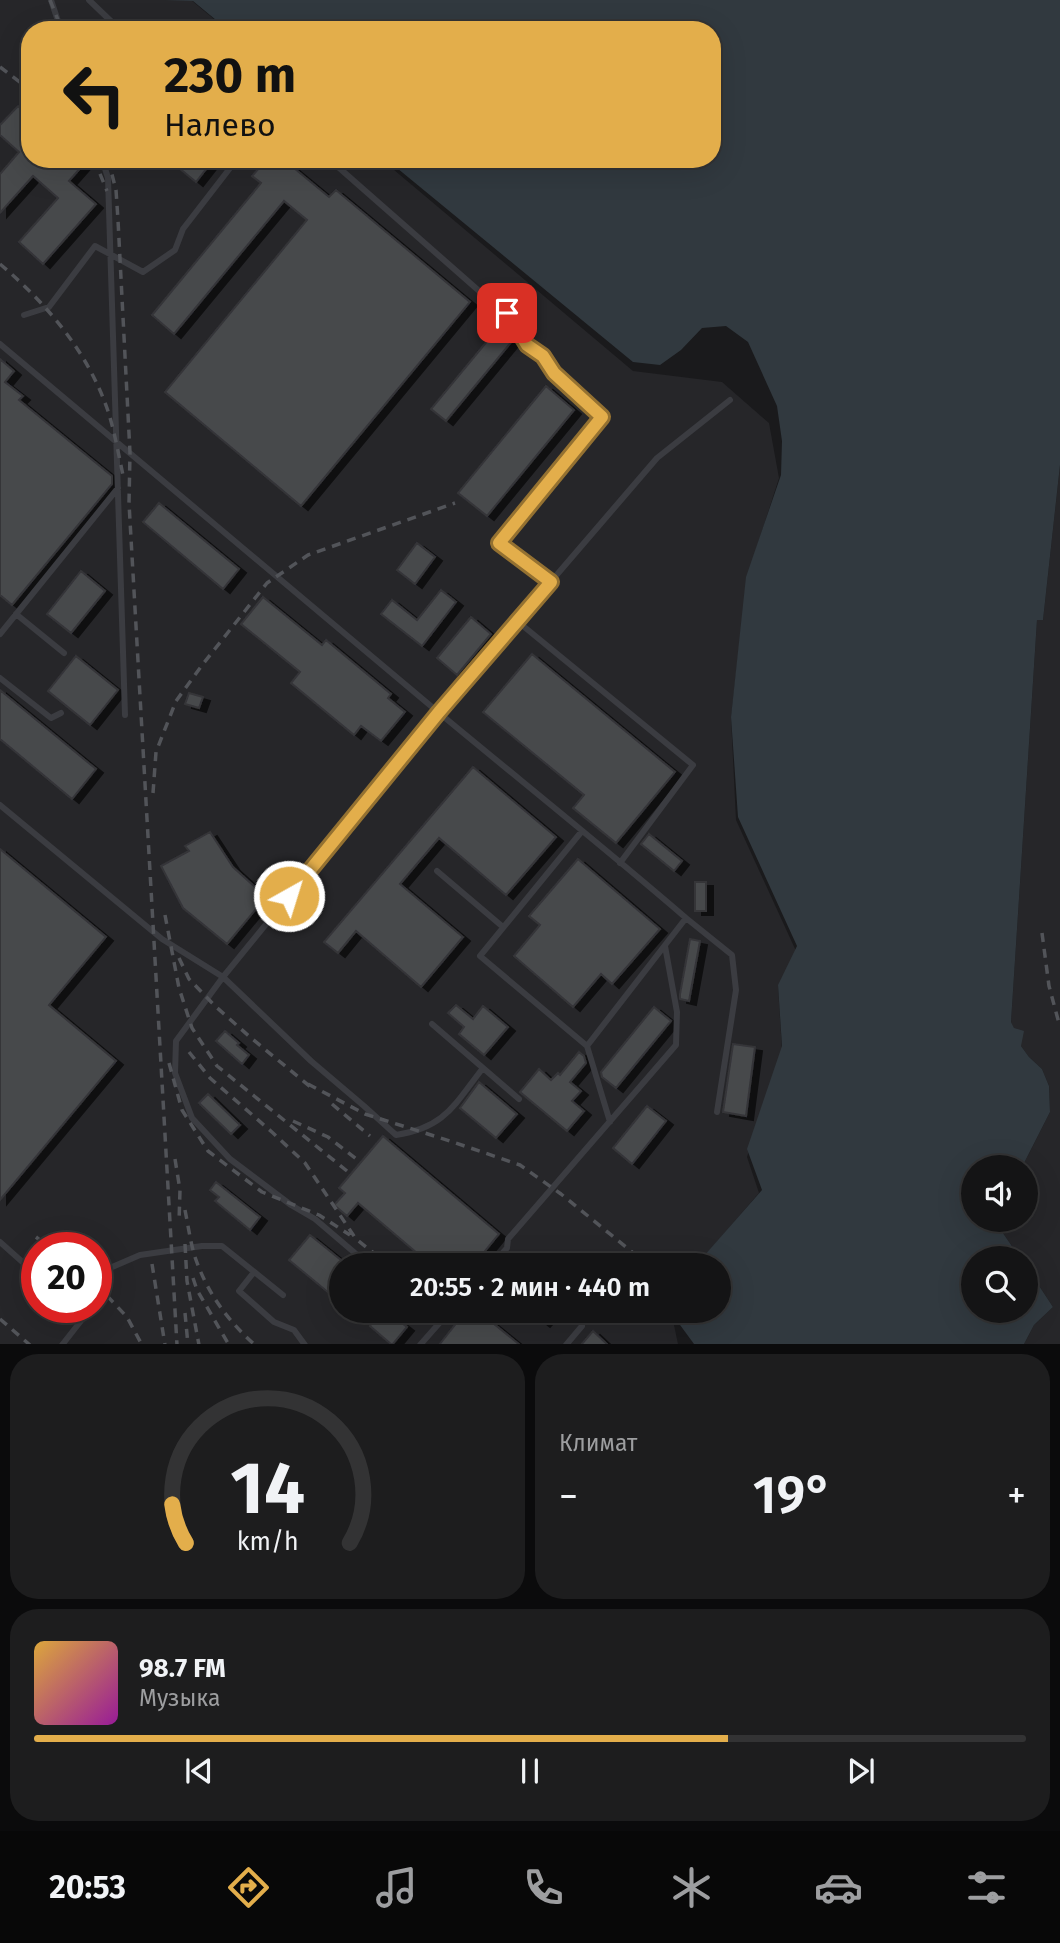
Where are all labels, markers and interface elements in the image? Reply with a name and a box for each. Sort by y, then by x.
text: 230 m [164,46,296,105]
icon: left [49,49,140,140]
text: Налево [164,106,276,144]
pin [477,283,537,343]
icon: arrive [488,294,526,332]
position arrow [252,859,326,933]
map controls [961,1155,1038,1323]
button: sound [961,1155,1038,1232]
speed limit sign: 20 [21,1232,112,1323]
button: search [961,1246,1038,1323]
text: 20:55 · 2 мин · 440 m [410,1272,650,1303]
text: Климат [559,1429,637,1457]
text: 14 [230,1445,305,1532]
text: 19° [753,1464,832,1527]
text: − [559,1473,578,1519]
text: + [1007,1473,1026,1519]
text: km/h [237,1526,298,1556]
text: 98.7 FM [139,1653,226,1684]
text: Музыка [139,1684,220,1712]
icon: previous [180,1752,218,1790]
icon: pause [511,1752,549,1790]
icon: next [842,1752,880,1790]
icon: directions [224,1863,273,1912]
icon: music [372,1863,421,1912]
icon: phone [519,1863,568,1912]
icon: climate [667,1863,716,1912]
icon: car [814,1863,863,1912]
icon: filters [962,1863,1011,1912]
text: 20:53 [49,1868,126,1906]

